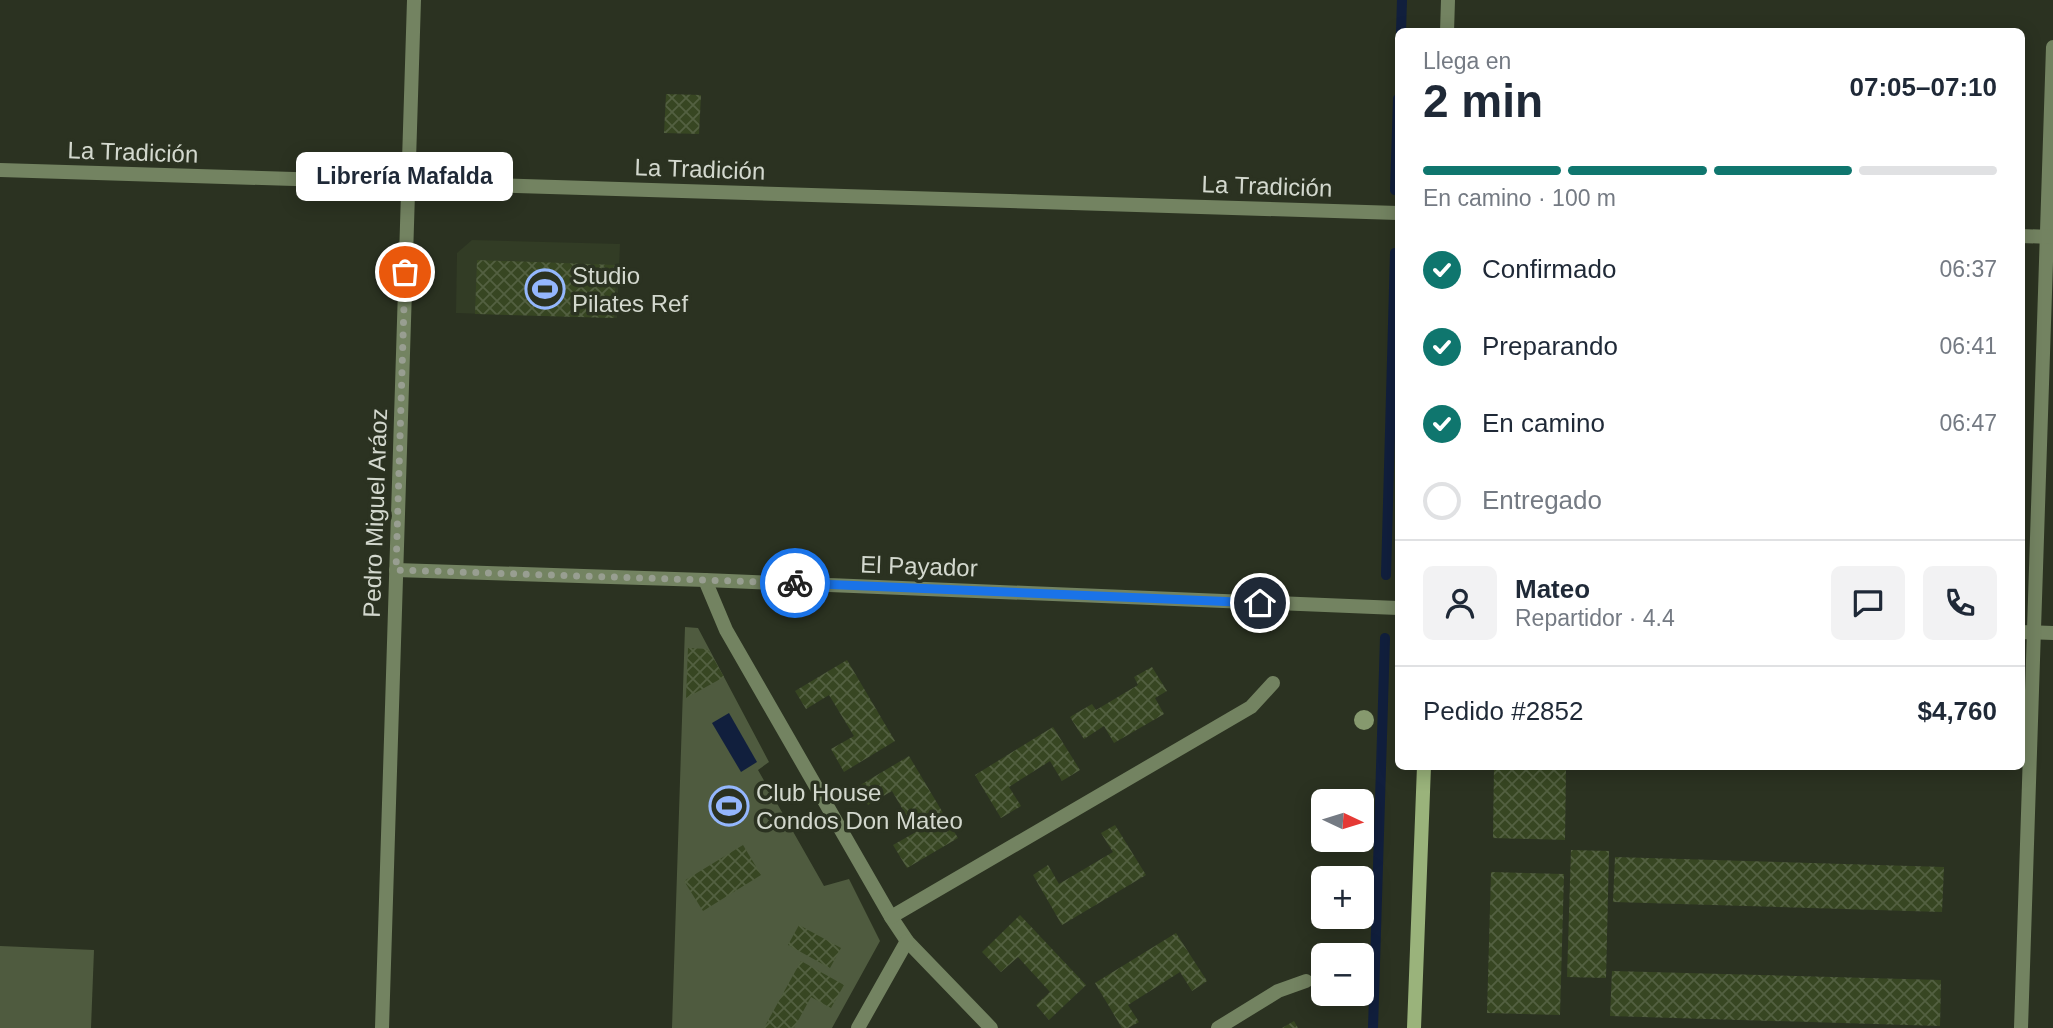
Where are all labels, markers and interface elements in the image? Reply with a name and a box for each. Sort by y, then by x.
text: Llega en [1423,48,1511,74]
text: 07:05–07:10 [1850,72,1997,102]
text: 2 min [1423,75,1543,127]
street label: La Tradición [67,136,199,168]
callout: Librería Mafalda [296,153,514,202]
street label: La Tradición [634,153,766,185]
text: Librería Mafalda [316,163,493,189]
street label: La Tradición [1201,170,1333,202]
text: En camino · 100 m [1423,185,1616,211]
pin [375,242,435,302]
icon: check [1423,251,1461,289]
icon: bag [386,253,424,291]
text: Confirmado [1482,254,1616,284]
text: 06:37 [1939,256,1997,282]
place label: Studio Pilates Ref [572,262,688,317]
sports icon: Studio Pilates Ref [524,268,566,310]
icon: check [1423,328,1461,366]
text: Preparando [1482,331,1618,361]
text: 06:41 [1939,333,1997,359]
icon: check [1423,405,1461,443]
street label: Pedro Miguel Aráoz [358,408,392,618]
text: En camino [1482,408,1605,438]
text: 06:47 [1939,410,1997,436]
text: Entregado [1482,485,1602,515]
courier [760,548,830,618]
street label: El Payador [860,550,978,582]
icon: bike [776,564,814,602]
button: person [1423,566,1497,640]
button: chat [1831,566,1905,640]
button: phone [1923,566,1997,640]
pin [1230,573,1290,633]
text: Mateo [1515,574,1590,604]
icon: home [1241,584,1279,622]
text: Repartidor · 4.4 [1515,605,1675,631]
text: Pedido #2852 [1423,696,1583,726]
text: $4,760 [1917,696,1997,726]
place label: Club House Condos Don Mateo [756,779,963,834]
sports icon: Club House Condos Don Mateo [708,785,750,827]
north arrow [1311,789,1374,852]
map controls [1311,789,1374,1006]
button: + [1311,866,1374,929]
button: − [1311,943,1374,1006]

